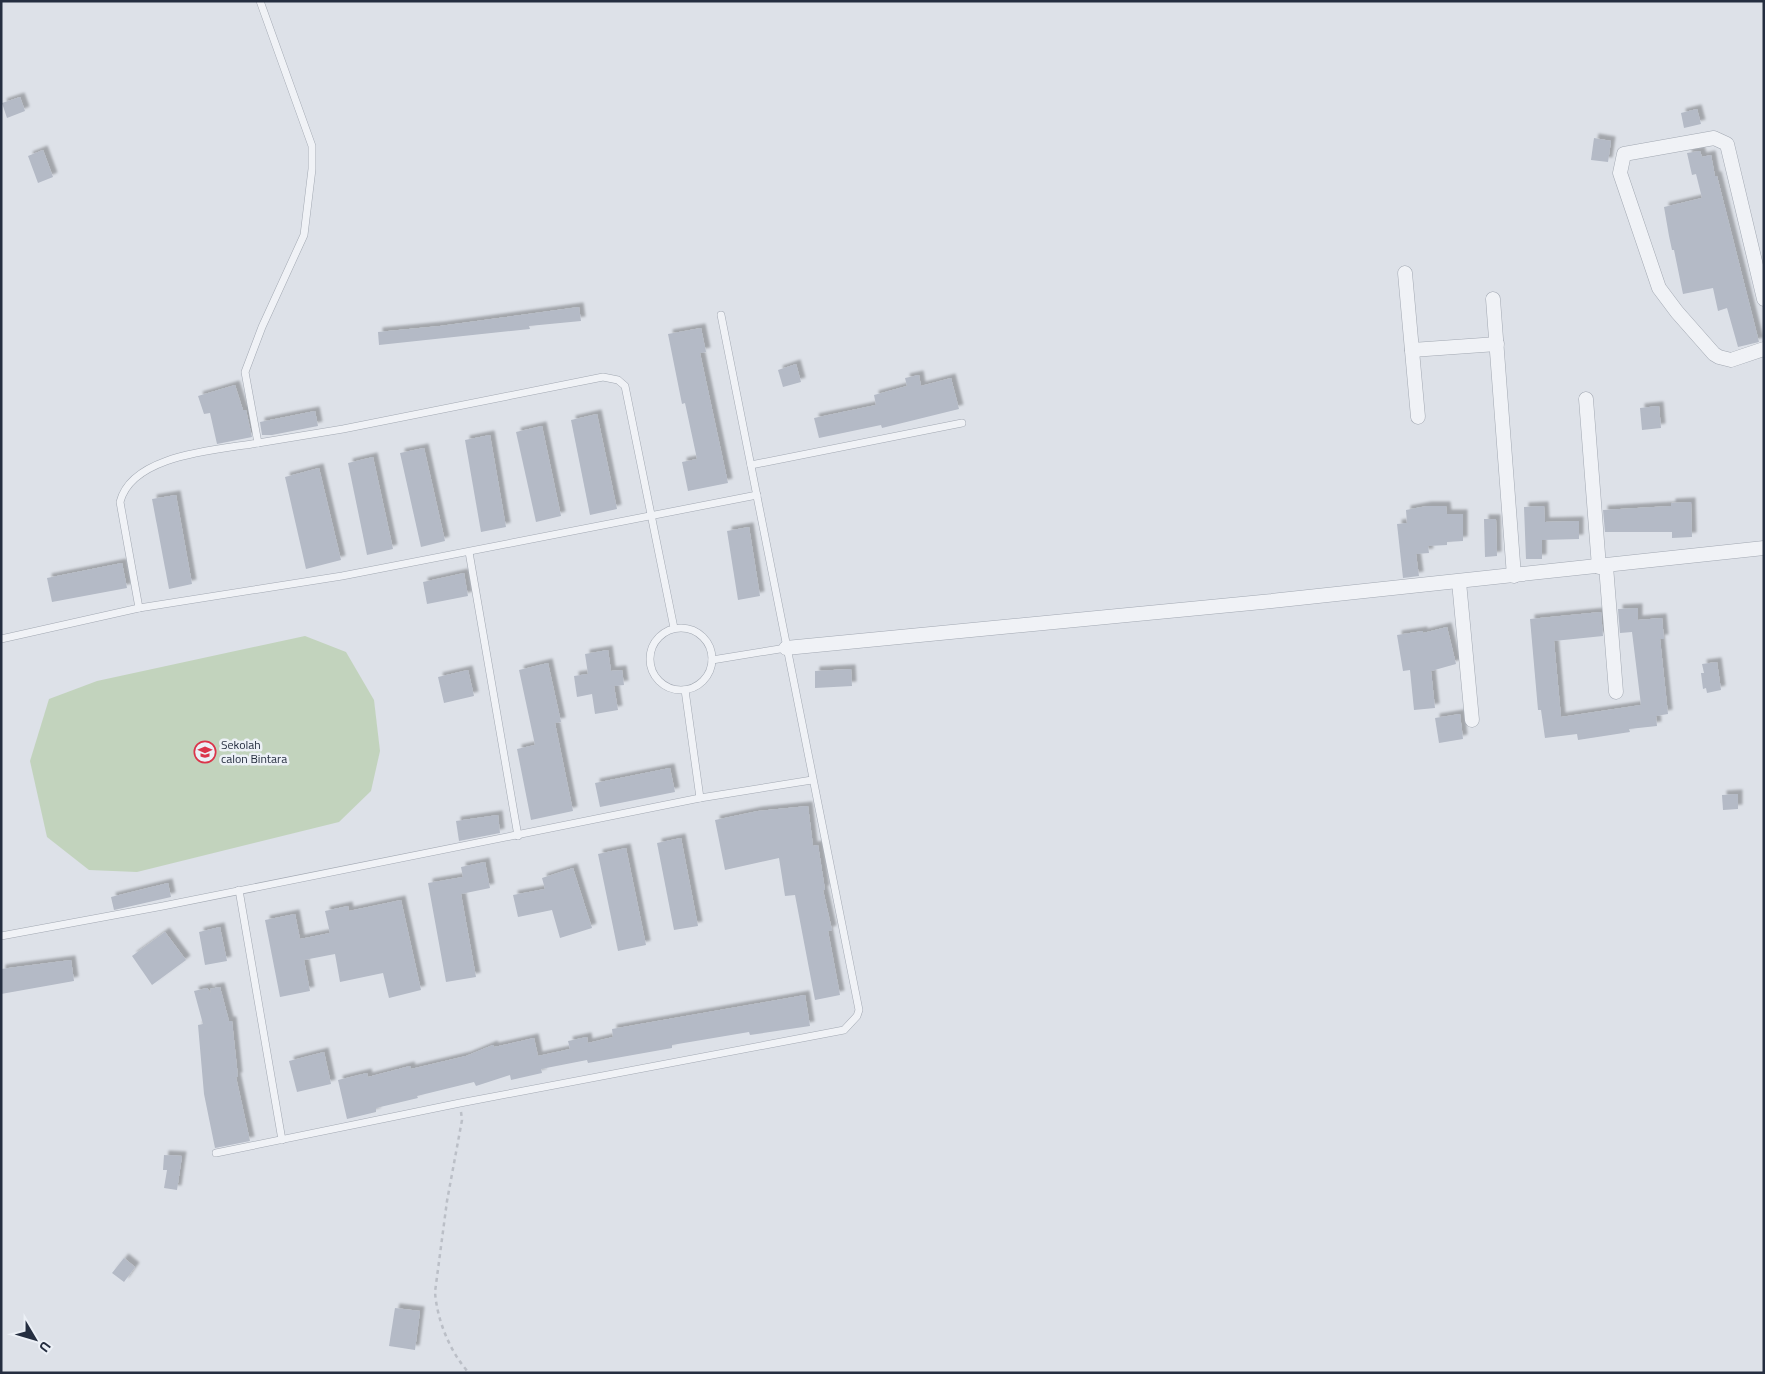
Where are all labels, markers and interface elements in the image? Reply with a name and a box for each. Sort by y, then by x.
place label: Sekolah calon Bintara [221,735,287,768]
school or university icon: Sekolah calon Bintara [193,740,217,764]
north arrow [10,1314,60,1364]
text: U [35,1337,57,1357]

